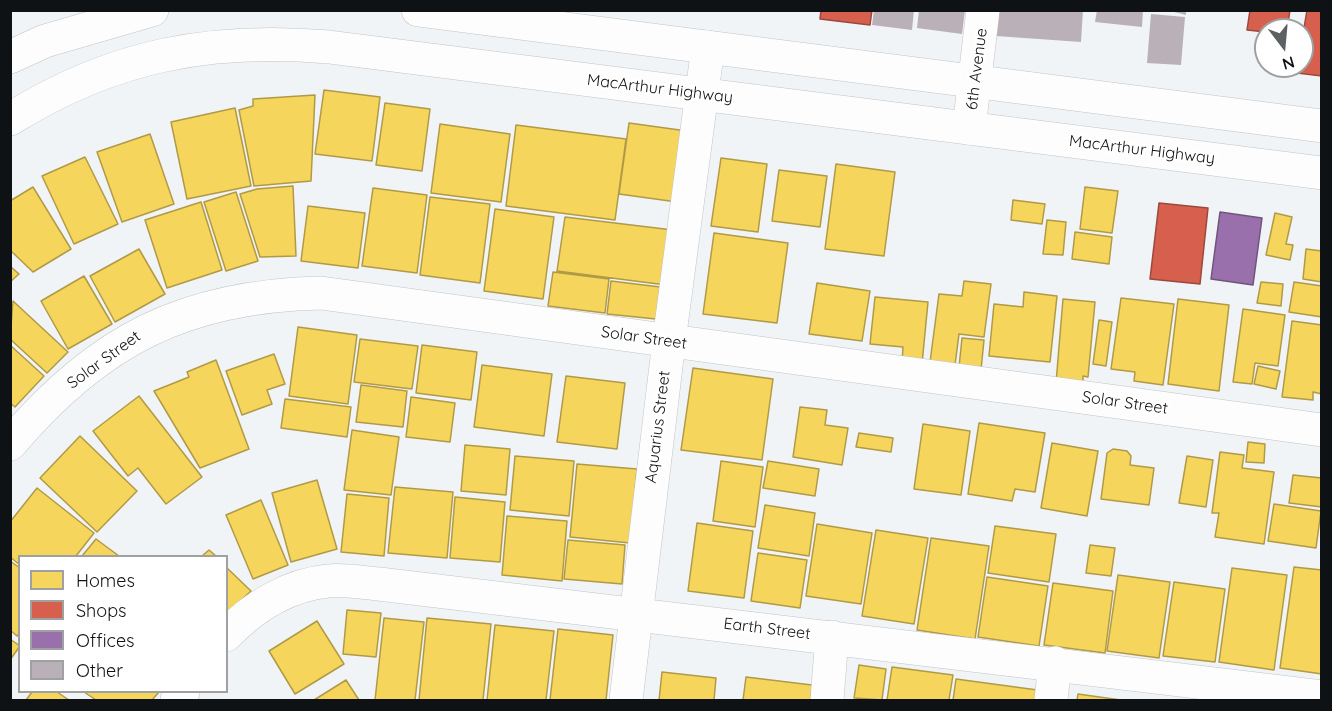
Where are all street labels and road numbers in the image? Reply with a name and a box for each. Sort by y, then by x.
street label: 6th Avenue [962,27,992,111]
street label: MacArthur Highway [586,71,734,107]
street label: MacArthur Highway [1068,132,1216,168]
street label: Solar Street [600,322,688,354]
street label: Solar Street [63,327,145,393]
street label: Aquarius Street [642,370,674,484]
street label: Solar Street [1081,387,1169,419]
street label: Earth Street [722,614,812,644]

